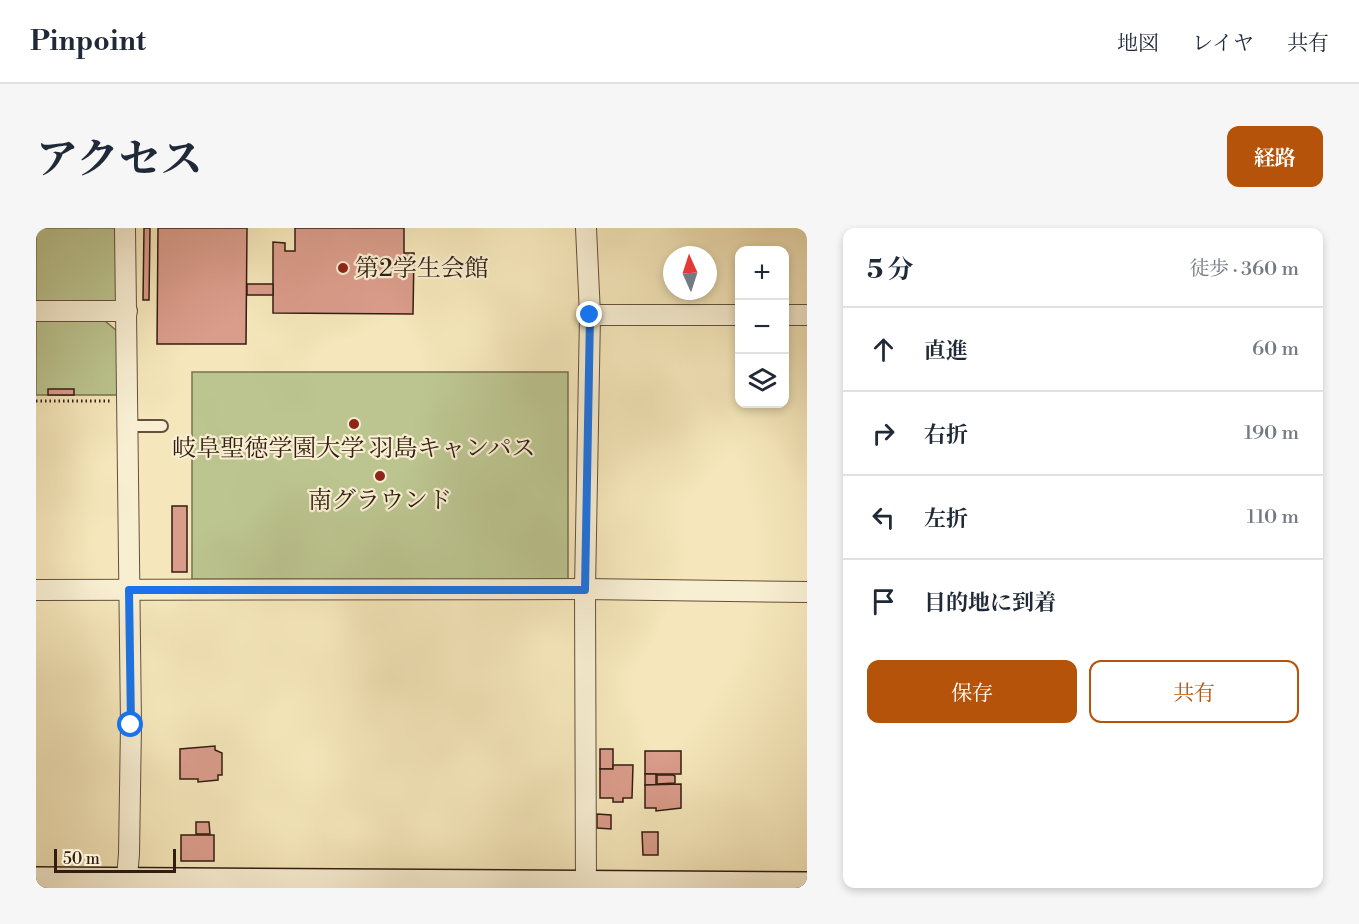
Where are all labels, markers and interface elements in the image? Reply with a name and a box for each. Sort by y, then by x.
text: Pinpoint [30,24,146,59]
text: 地図 [1117,31,1159,57]
text: レイヤ [1192,31,1254,57]
text: 共有 [1287,31,1329,57]
button: 経路 [1227,126,1323,187]
text: アクセス [36,134,203,187]
north arrow [663,246,717,300]
map controls [735,246,789,408]
button: + [735,246,789,300]
place label: 第2学生会館 [355,254,489,284]
text: 5 分 [867,254,913,286]
text: 徒歩 · 360 m [1189,257,1299,282]
marker: 第2学生会館 [336,261,350,275]
button: − [735,300,789,354]
route end [576,301,602,327]
icon: ahead [867,333,900,366]
text: 60 m [1252,337,1299,362]
text: 直進 [924,338,968,365]
button: layers [735,354,789,408]
marker: 岐阜聖徳学園大学 羽島キャンパス [347,417,361,431]
icon: right [867,417,900,450]
text: 190 m [1244,421,1299,446]
text: 右折 [924,422,968,449]
place label: 岐阜聖徳学園大学 羽島キャンパス [172,434,536,464]
marker: 南グラウンド [373,469,387,483]
place label: 南グラウンド [308,486,452,516]
icon: left [867,501,900,534]
text: 110 m [1247,505,1299,530]
text: 左折 [924,506,968,533]
icon: arrive [867,585,900,618]
text: 目的地に到着 [924,590,1056,617]
button: 保存 [867,660,1077,723]
button: 共有 [1089,660,1299,723]
route start [117,711,143,737]
scale bar [54,846,176,874]
text: 50 m [63,849,100,869]

